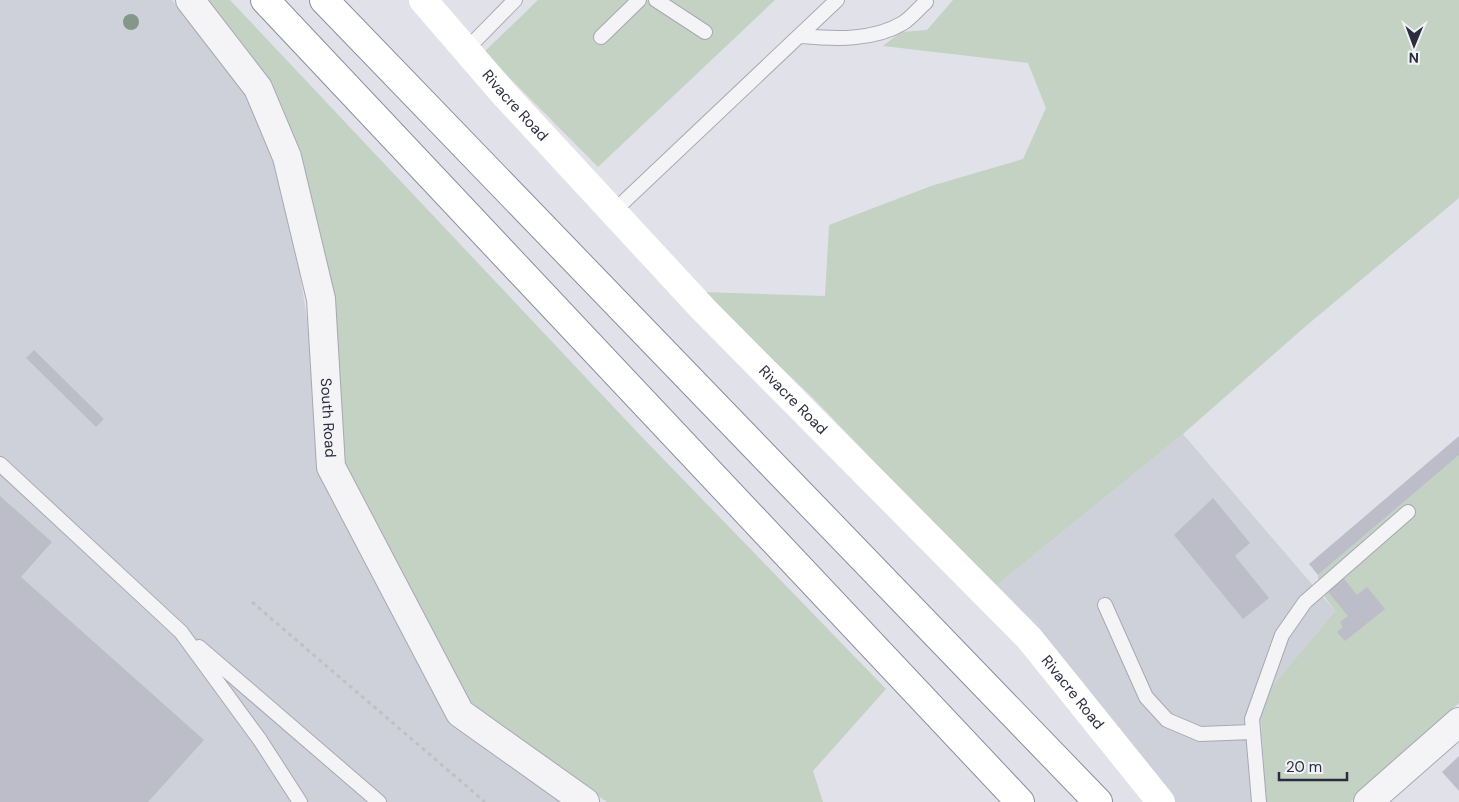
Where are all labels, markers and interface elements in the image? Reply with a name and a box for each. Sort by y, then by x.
north arrow [1389,20,1439,70]
text: N [1409,49,1419,67]
street label: Rivacre Road [478,66,553,145]
street label: Rivacre Road [754,361,832,439]
street label: South Road [316,377,340,458]
street label: Rivacre Road [1037,651,1109,734]
scale bar [1279,750,1346,782]
text: 20 m [1286,757,1322,777]

